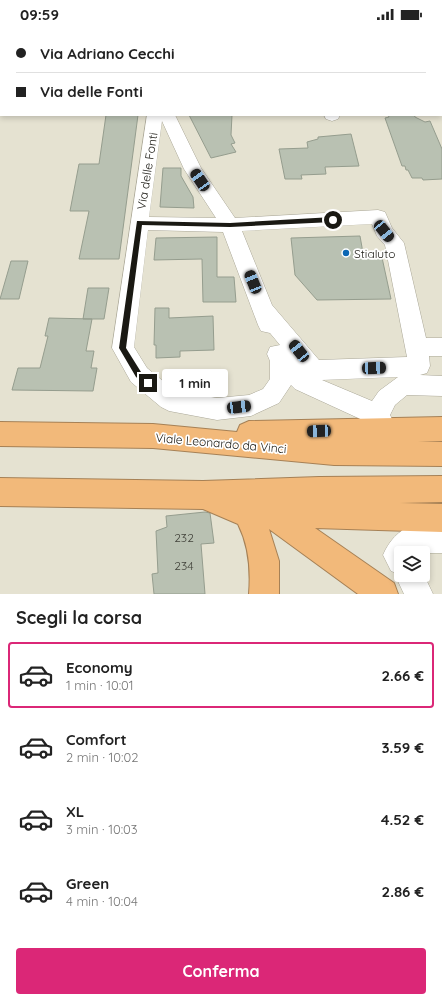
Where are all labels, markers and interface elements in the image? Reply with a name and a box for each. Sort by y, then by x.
text: 09:59 [20,5,59,24]
text: Via Adriano Cecchi [40,44,175,63]
text: Via delle Fonti [40,82,143,101]
street label: Via delle Fonti [133,131,161,211]
car [188,167,212,193]
route start [324,211,342,229]
car [372,218,396,244]
place label: Stialuto [354,246,395,261]
marker: Stialuto [341,248,351,258]
car [243,269,263,295]
car [287,338,311,364]
car [362,362,386,374]
callout: 1 min [162,369,228,397]
route end [139,374,157,392]
text: 1 min [179,375,211,391]
car [226,400,252,414]
car [307,425,331,437]
street label: Viale Leonardo da Vinci [155,430,287,456]
house number: 232 [174,530,194,545]
map controls [394,546,430,582]
button: layers [394,546,430,582]
house number: 234 [174,558,194,573]
text: Scegli la corsa [16,606,142,629]
icon: car [18,657,54,693]
text: Economy [66,658,133,677]
text: 2.66 € [382,666,424,685]
text: 1 min · 10:01 [66,677,134,693]
icon: car [18,729,54,765]
text: Comfort [66,730,127,749]
text: 3.59 € [381,738,424,757]
text: 2 min · 10:02 [66,749,138,765]
icon: car [18,801,54,837]
text: XL [66,802,84,821]
text: 4.52 € [381,810,424,829]
text: 3 min · 10:03 [66,821,138,837]
icon: car [18,873,54,909]
text: Green [66,874,109,893]
text: 2.86 € [382,882,424,901]
text: 4 min · 10:04 [66,893,138,909]
button: Conferma [16,948,426,994]

